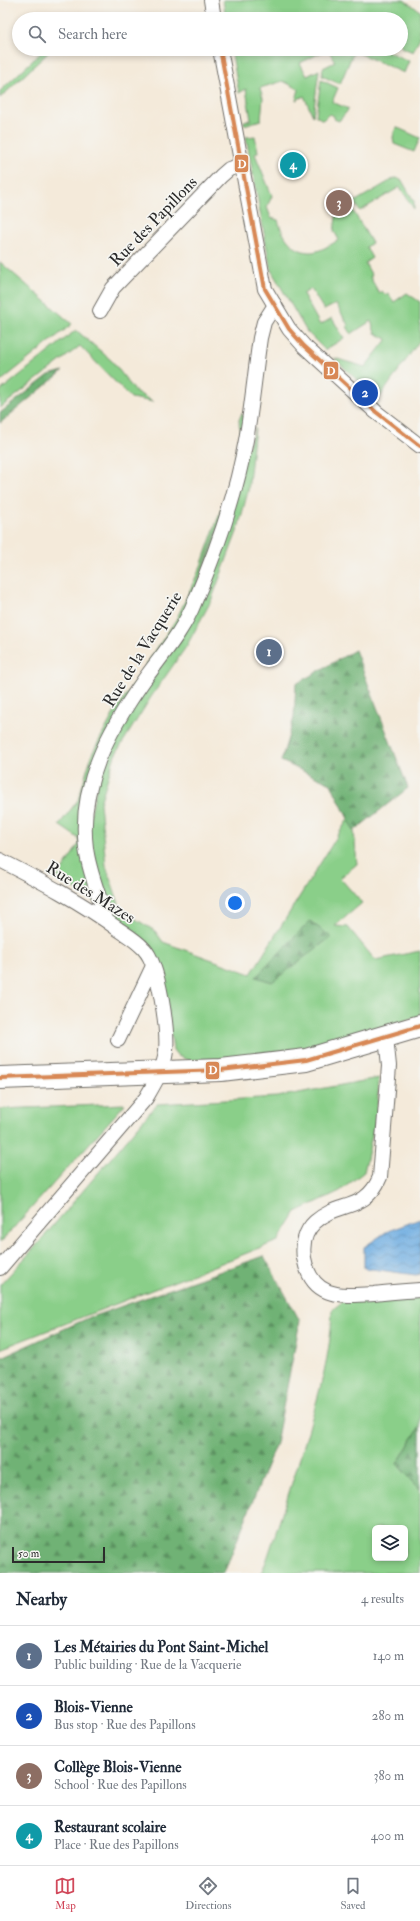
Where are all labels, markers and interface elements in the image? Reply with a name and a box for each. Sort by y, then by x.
search box [12,12,408,56]
icon: search [26,23,48,45]
text: Search here [58,25,127,44]
pin: 4 [280,150,306,180]
line badge: D [234,154,249,173]
text: D [238,158,247,171]
street label: Rue des Papillons [105,172,203,272]
pin: 3 [326,188,352,218]
line badge: D [323,361,339,380]
text: D [327,365,336,378]
pin: 2 [352,378,378,408]
street label: Rue de la Vacquerie [98,588,186,711]
pin: 1 [256,637,282,667]
street label: Rue des Mazes [42,857,139,928]
your location [225,893,245,913]
line badge: D [205,1061,220,1080]
text: D [209,1064,218,1077]
map controls [372,1525,408,1561]
button: layers [372,1525,408,1561]
scale bar [12,1545,105,1564]
text: 50 m [18,1547,39,1560]
text: Nearby [16,1589,67,1610]
text: 4 results [361,1591,404,1607]
text: Les Métairies du Pont Saint-Michel [54,1638,268,1657]
text: 1 [27,1648,31,1664]
text: 140 m [373,1648,404,1664]
text: Public building · Rue de la Vacquerie [54,1657,241,1673]
text: Blois-Vienne [54,1698,133,1717]
text: 2 [26,1708,32,1724]
text: 280 m [372,1708,404,1724]
text: Bus stop · Rue des Papillons [54,1717,196,1733]
text: Collège Blois-Vienne [54,1758,182,1777]
text: 3 [27,1768,32,1784]
text: 380 m [373,1768,404,1784]
text: School · Rue des Papillons [54,1777,187,1793]
text: Restaurant scolaire [54,1818,166,1837]
text: 4 [25,1828,33,1844]
text: 400 m [371,1828,404,1844]
text: Place · Rue des Papillons [54,1837,179,1853]
tab: Map [54,1875,76,1912]
tab: Directions [185,1875,232,1912]
tab: Saved [340,1875,366,1912]

